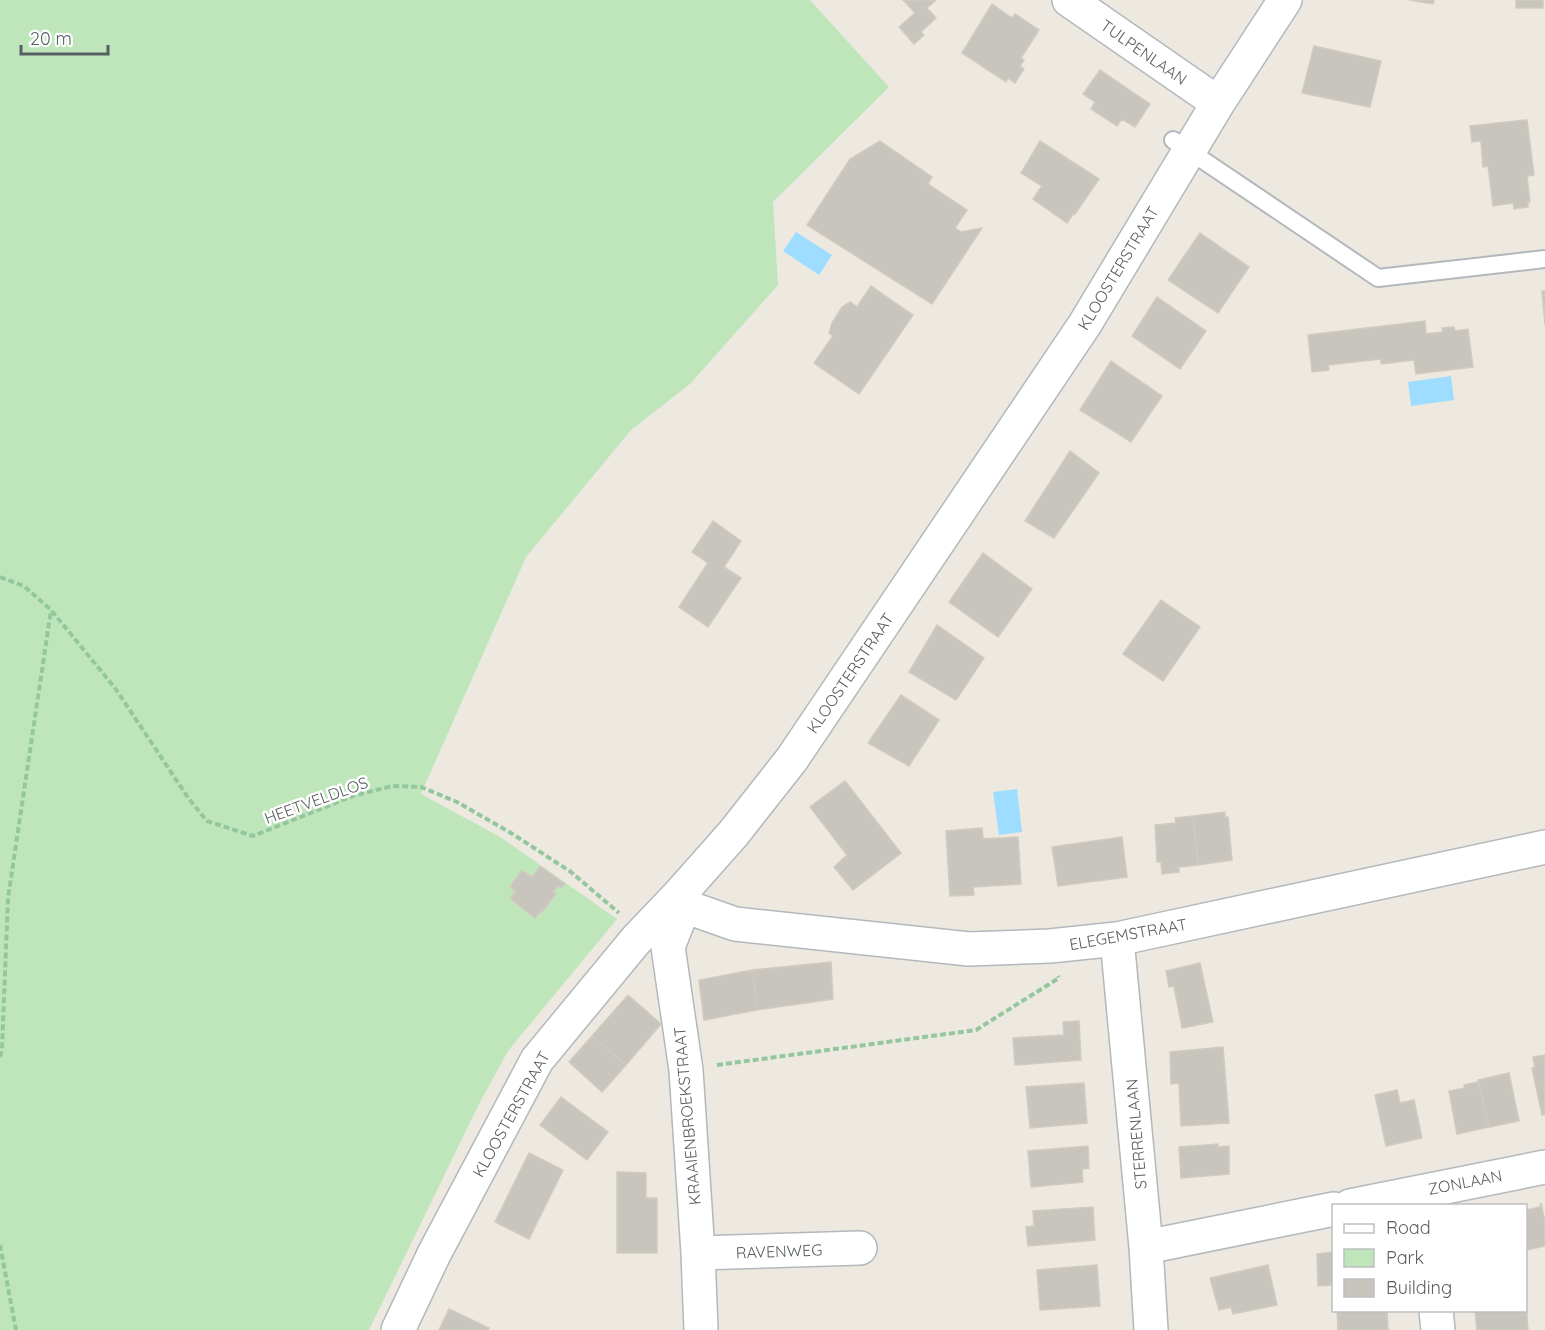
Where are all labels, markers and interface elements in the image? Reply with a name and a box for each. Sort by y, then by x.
street label: TULPENLAAN [1097,15,1191,89]
scale bar [21,18,108,56]
text: 20 m [30,27,72,50]
street label: KLOOSTERSTRAAT [1073,202,1163,334]
street label: KLOOSTERSTRAAT [802,609,898,737]
street label: HEETVELDLOS [261,772,371,828]
street label: ELEGEMSTRAAT [1068,914,1189,954]
street label: KRAAIENBROEKSTRAAT [669,1026,705,1206]
street label: KLOOSTERSTRAAT [468,1047,554,1181]
street label: STERRENLAAN [1121,1078,1151,1190]
street label: ZONLAAN [1426,1165,1504,1199]
legend [1332,1204,1527,1312]
text: Road [1386,1216,1431,1239]
street label: RAVENWEG [735,1239,823,1263]
text: Park [1386,1246,1424,1269]
text: Building [1386,1276,1452,1299]

